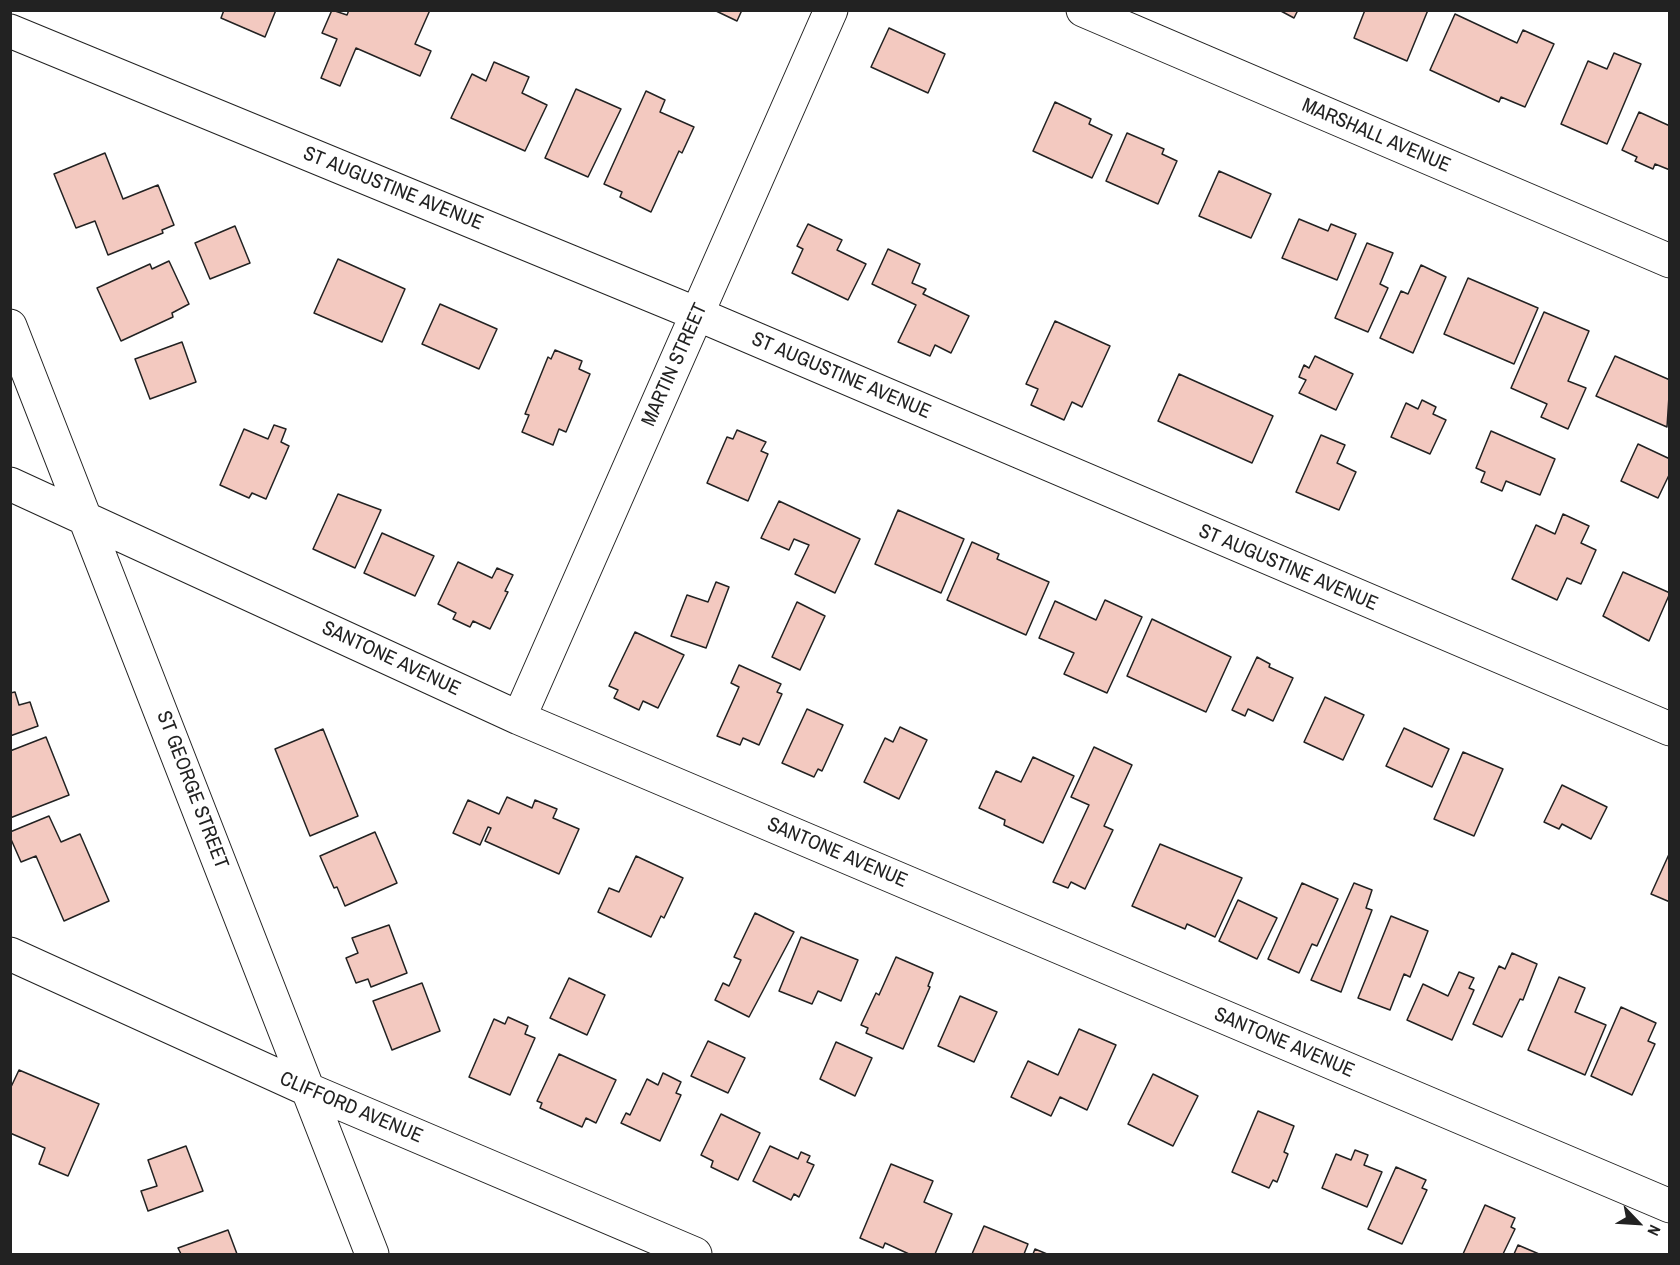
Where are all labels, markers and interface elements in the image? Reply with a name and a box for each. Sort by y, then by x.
street label: MARSHALL AVENUE [1298,94,1454,178]
street label: ST AUGUSTINE AVENUE [299,142,487,236]
street label: MARTIN STREET [637,300,713,430]
street label: ST AUGUSTINE AVENUE [748,327,934,425]
street label: ST AUGUSTINE AVENUE [1195,519,1381,617]
street label: SANTONE AVENUE [318,616,464,702]
street label: ST GEORGE STREET [151,708,233,872]
street label: SANTONE AVENUE [763,813,911,893]
street label: SANTONE AVENUE [1210,1003,1358,1083]
street label: CLIFFORD AVENUE [276,1067,426,1149]
north arrow [1608,1193,1668,1253]
text: N [1642,1222,1666,1240]

